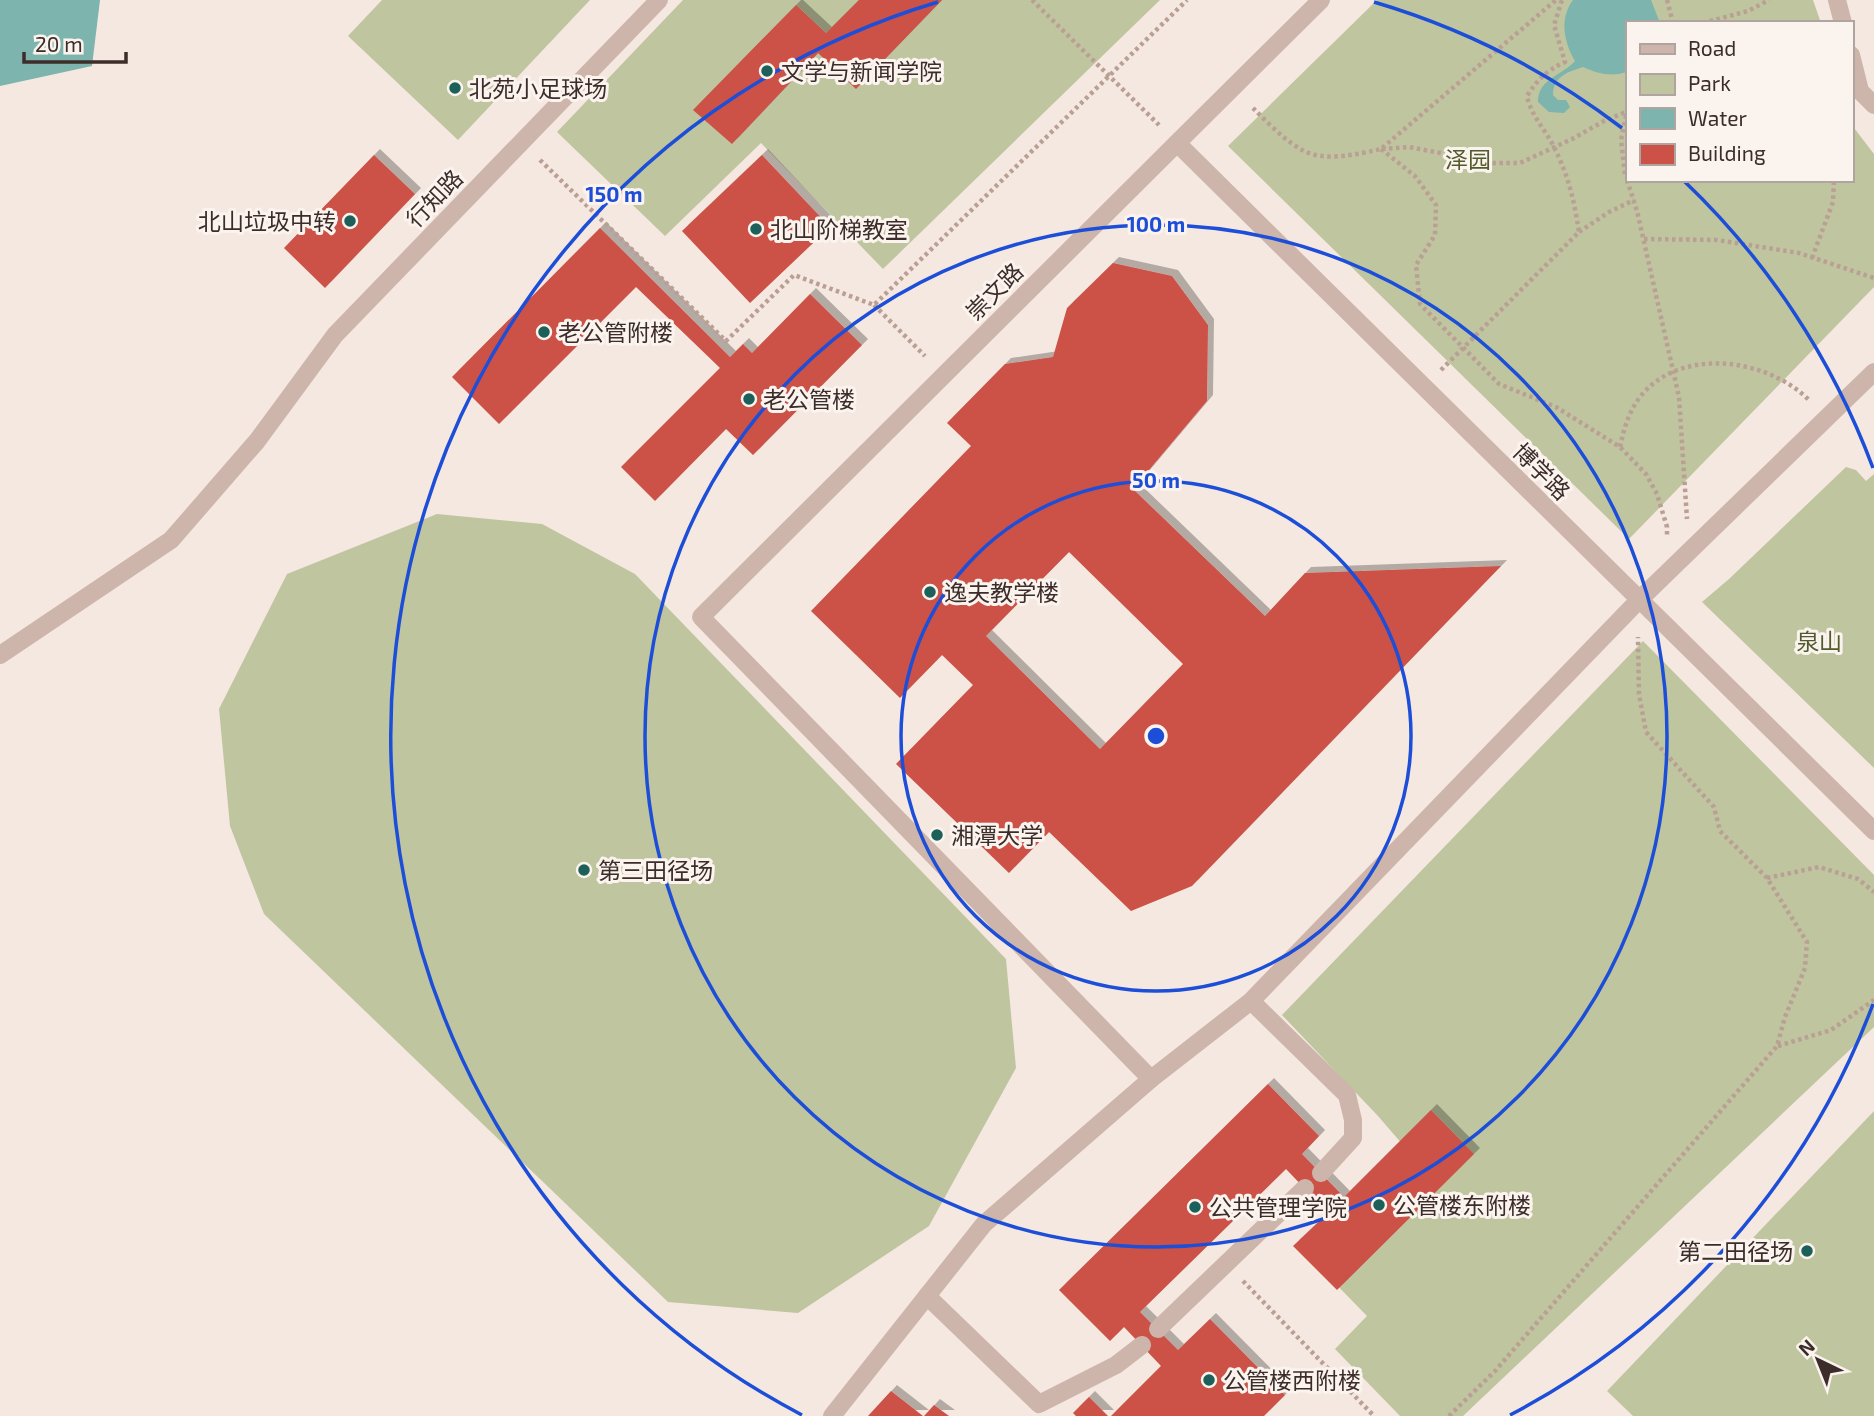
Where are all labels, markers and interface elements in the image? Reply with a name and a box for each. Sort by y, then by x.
scale bar [24,21,126,65]
legend [1626,21,1853,182]
text: 20 m [35,31,83,56]
text: Road [1688,35,1736,60]
place label: 文学与新闻学院 [781,57,942,85]
marker: 文学与新闻学院 [759,63,775,79]
text: Park [1688,70,1731,95]
place label: 北苑小足球场 [469,74,607,102]
marker: 北苑小足球场 [447,80,463,96]
text: Water [1688,105,1747,130]
text: Building [1688,140,1766,165]
park label: 泽园 [1445,145,1491,173]
street label: 行知路 [400,163,468,233]
text: 150 m [586,181,642,206]
place label: 北山垃圾中转 [198,207,336,235]
text: 100 m [1127,211,1185,236]
marker: 北山垃圾中转 [342,213,358,229]
place label: 北山阶梯教室 [770,215,908,243]
marker: 北山阶梯教室 [748,221,764,237]
street label: 崇文路 [960,257,1028,325]
place label: 老公管附楼 [558,318,673,346]
marker: 老公管附楼 [536,324,552,340]
place label: 老公管楼 [763,385,855,413]
marker: 老公管楼 [741,391,757,407]
street label: 博学路 [1508,437,1576,505]
text: 50 m [1132,467,1180,492]
place label: 逸夫教学楼 [944,578,1059,606]
marker: 逸夫教学楼 [922,584,938,600]
park label: 泉山 [1796,627,1842,655]
centre of rings [1144,724,1168,748]
place label: 湘潭大学 [951,821,1043,849]
marker: 湘潭大学 [929,827,945,843]
place label: 第三田径场 [598,856,713,884]
marker: 第三田径场 [576,862,592,878]
place label: 公管楼东附楼 [1393,1191,1531,1219]
place label: 公共管理学院 [1209,1193,1347,1221]
marker: 公管楼东附楼 [1371,1197,1387,1213]
marker: 公共管理学院 [1187,1199,1203,1215]
place label: 第二田径场 [1678,1237,1793,1265]
marker: 第二田径场 [1799,1243,1815,1259]
north arrow [1783,1325,1853,1395]
text: N [1793,1334,1819,1360]
place label: 公管楼西附楼 [1223,1366,1361,1394]
marker: 公管楼西附楼 [1201,1372,1217,1388]

